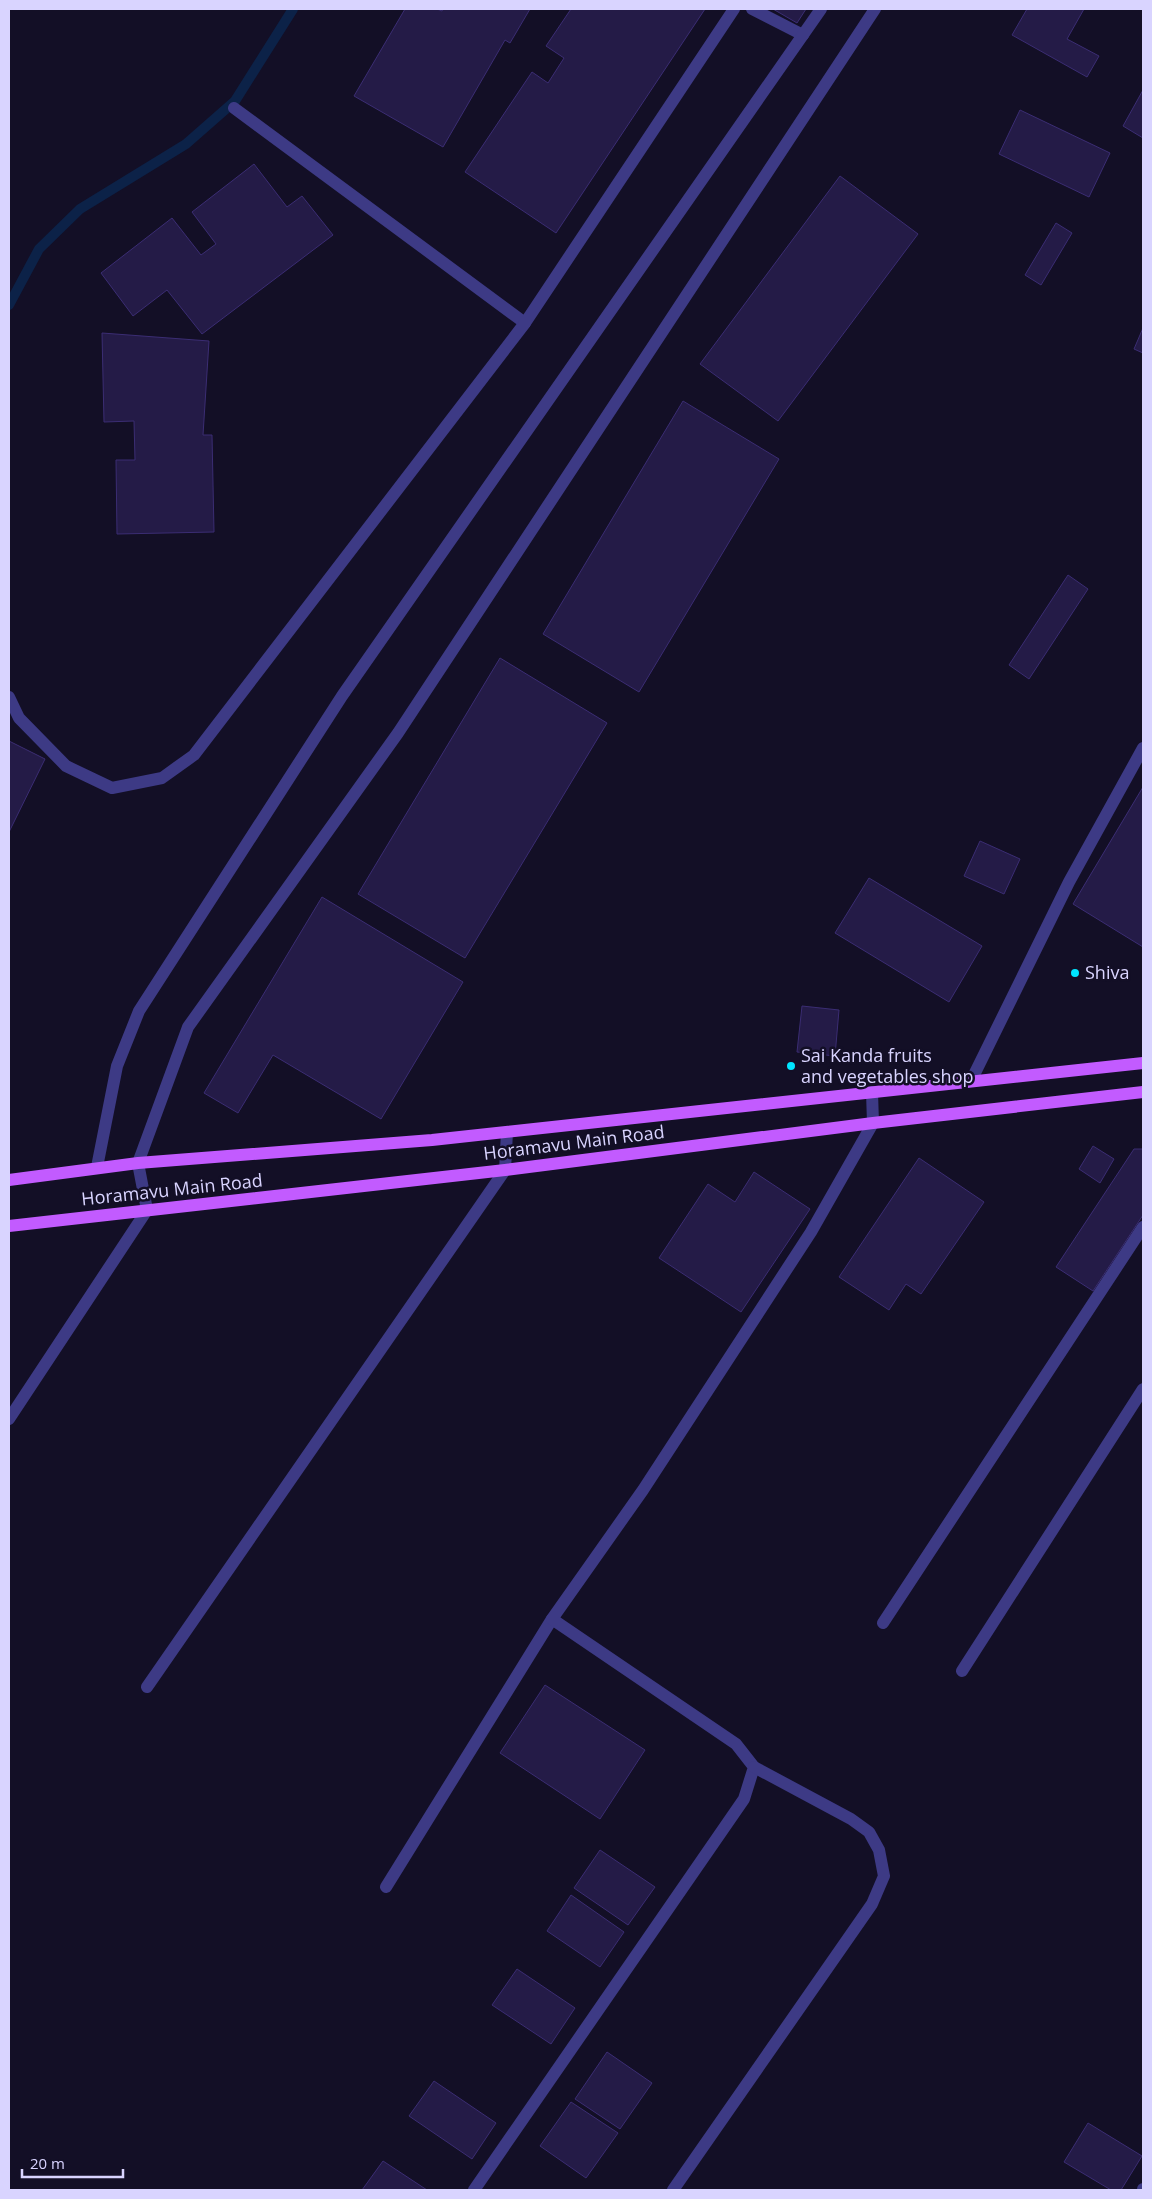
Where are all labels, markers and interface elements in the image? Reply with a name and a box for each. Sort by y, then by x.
place label: Shiva [1085,960,1129,984]
marker: Shiva [1069,967,1081,979]
place label: Sai Kanda fruits and vegetables shop [801,1043,974,1088]
marker: Sai Kanda fruits and vegetables shop [785,1060,797,1072]
street label: Horamavu Main Road [482,1119,666,1165]
street label: Horamavu Main Road [80,1168,264,1210]
scale bar [22,2146,124,2178]
text: 20 m [30,2153,65,2173]

